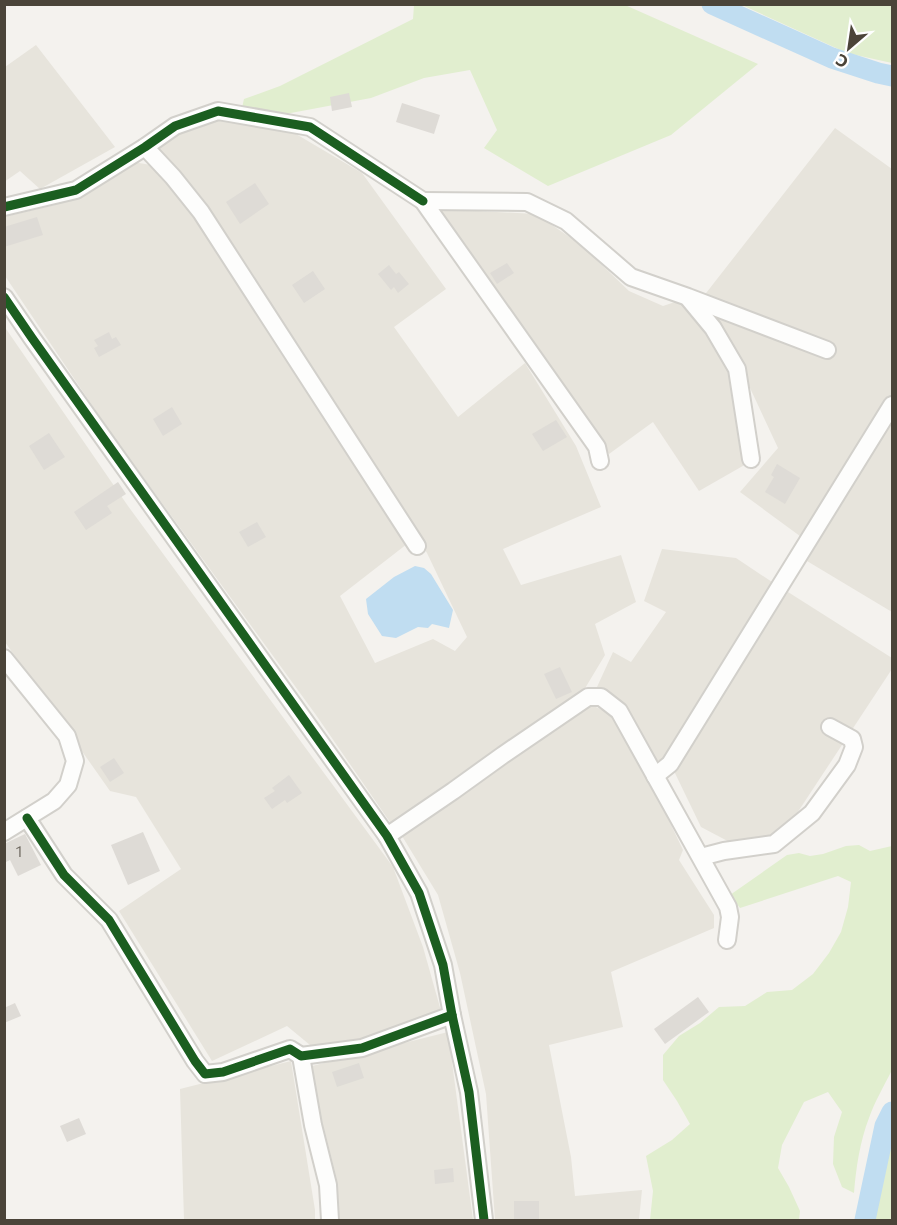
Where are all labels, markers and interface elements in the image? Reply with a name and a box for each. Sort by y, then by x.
north arrow [819,18,879,78]
text: С [832,51,851,73]
house number: 1 [16,842,22,860]

